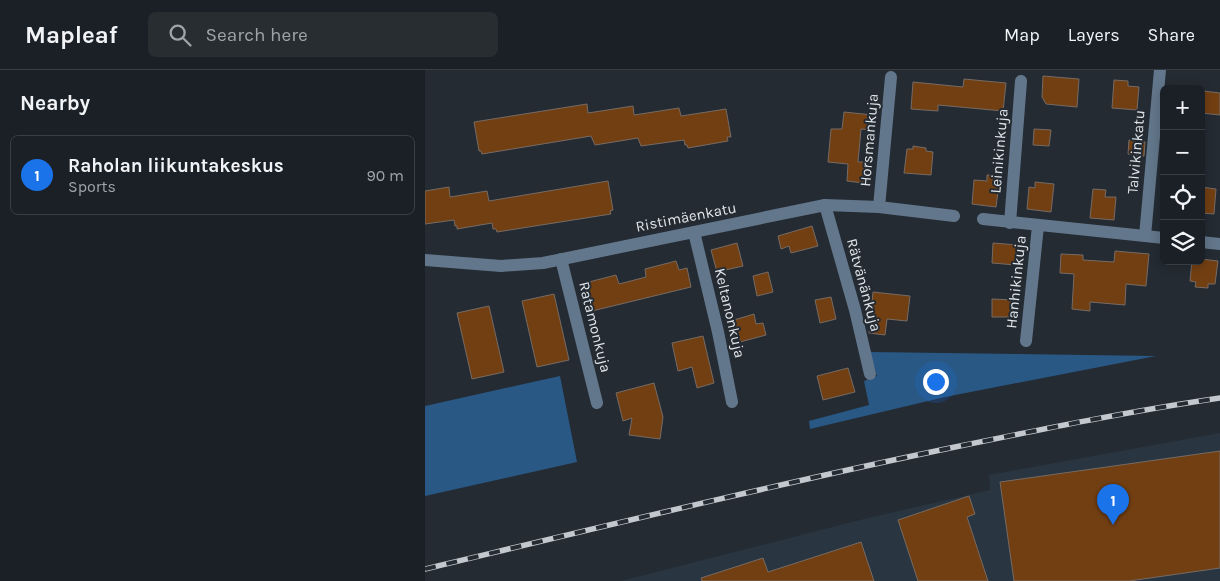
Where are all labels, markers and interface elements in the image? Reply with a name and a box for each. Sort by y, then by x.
search box [148,12,498,57]
text: Mapleaf [25,21,118,49]
icon: search [166,21,194,49]
text: Search here [206,24,308,46]
text: Map [1004,24,1040,46]
text: Layers [1068,24,1120,46]
text: Share [1148,24,1195,46]
map controls [1160,85,1205,265]
button: + [1160,85,1205,130]
text: Nearby [20,91,90,115]
street label: Horsmankuja [856,93,882,187]
street label: Leinikinkuja [986,108,1012,194]
street label: Talvikinkatu [1123,109,1149,195]
button: − [1160,130,1205,175]
text: Raholan liikuntakeskus [68,155,284,177]
text: 1 [34,166,40,185]
text: 90 m [366,166,404,185]
button: locate [1160,175,1205,220]
text: Sports [68,177,116,196]
street label: Ristimäenkatu [634,198,738,236]
button: layers [1160,220,1205,265]
street label: Hanhikinkuja [1002,235,1030,329]
street label: Rätvänänkuja [843,236,885,334]
street label: Keltanonkuja [711,266,749,360]
street label: Ratamonkuja [575,280,615,374]
your location [923,369,949,395]
pin: 1 [1097,484,1129,525]

